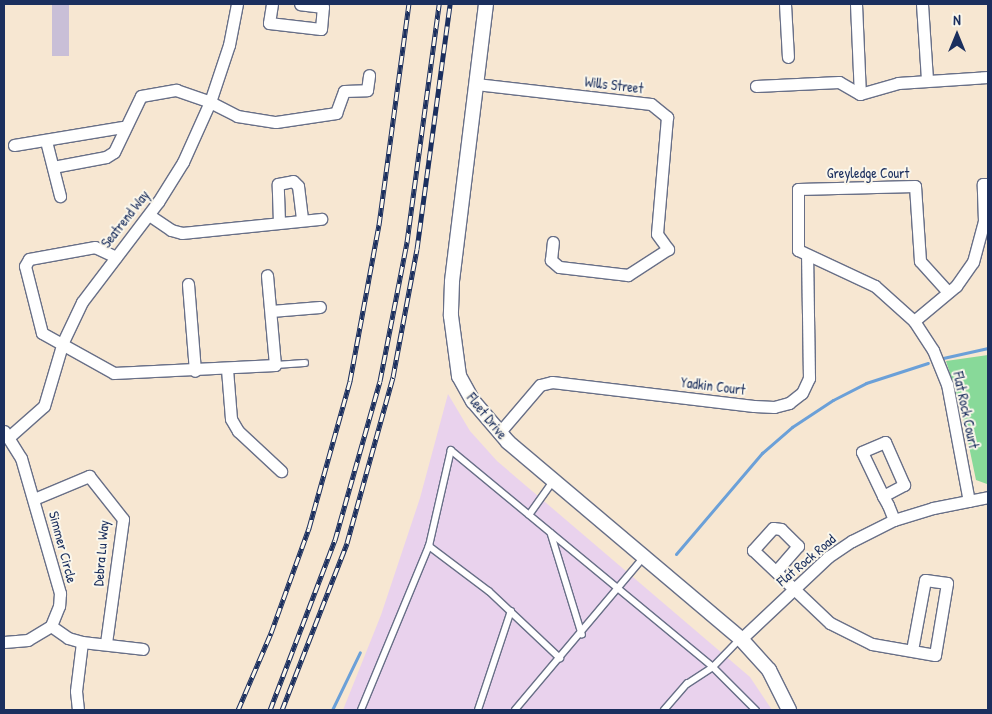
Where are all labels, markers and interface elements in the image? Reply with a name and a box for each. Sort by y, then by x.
north arrow [932,10,982,60]
text: N [953,10,961,29]
street label: Wills Street [584,73,644,97]
street label: Greyledge Court [827,165,909,181]
street label: Seatrend Way [97,187,153,251]
street label: Flat Rock Court [950,370,982,450]
street label: Yadkin Court [680,374,746,398]
street label: Fleet Drive [463,390,511,442]
street label: Simmer Circle [45,509,81,585]
street label: Debra Lu Way [90,519,112,587]
street label: Flat Rock Road [773,530,839,590]

